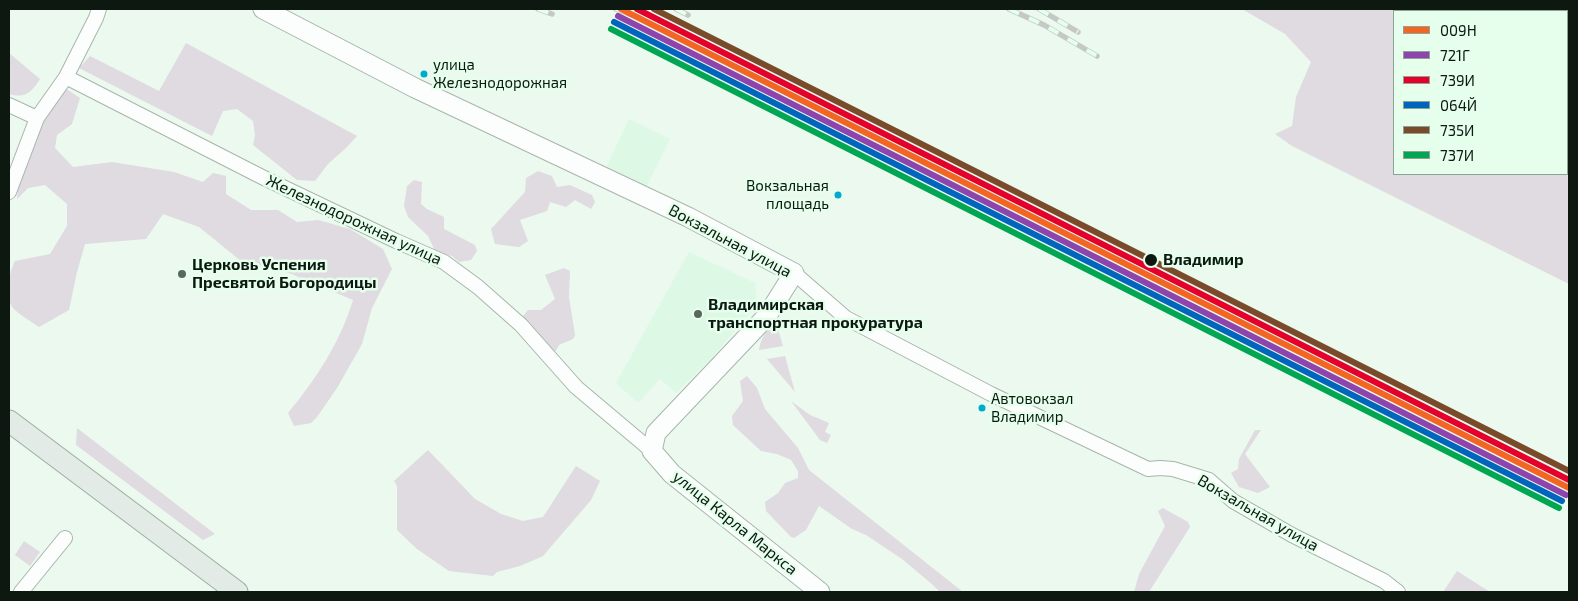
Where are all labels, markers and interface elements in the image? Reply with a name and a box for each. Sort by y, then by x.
legend [1393,10,1568,175]
text: 009Н [1440,21,1477,39]
text: 721Г [1440,46,1470,64]
place label: улица Железнодорожная [433,56,567,91]
marker: улица Железнодорожная [419,69,429,79]
text: 739И [1440,71,1475,89]
text: 064Й [1440,96,1477,114]
text: 735И [1440,121,1474,139]
text: 737И [1440,146,1474,164]
street label: Железнодорожная улица [263,171,445,269]
place label: Вокзальная площадь [746,177,829,212]
marker: Вокзальная площадь [833,190,843,200]
street label: Вокзальная улица [665,200,795,282]
place label: Владимир [1163,250,1244,270]
marker: Владимир [1143,252,1159,268]
place label: Церковь Успения Пресвятой Богородицы [192,255,377,293]
marker: Церковь Успения Пресвятой Богородицы [176,268,188,280]
place label: Владимирская транспортная прокуратура [708,295,923,333]
marker: Владимирская транспортная прокуратура [692,308,704,320]
place label: Автовокзал Владимир [991,390,1073,425]
marker: Автовокзал Владимир [977,403,987,413]
street label: улица Карла Маркса [669,467,801,579]
street label: Вокзальная улица [1194,471,1322,555]

